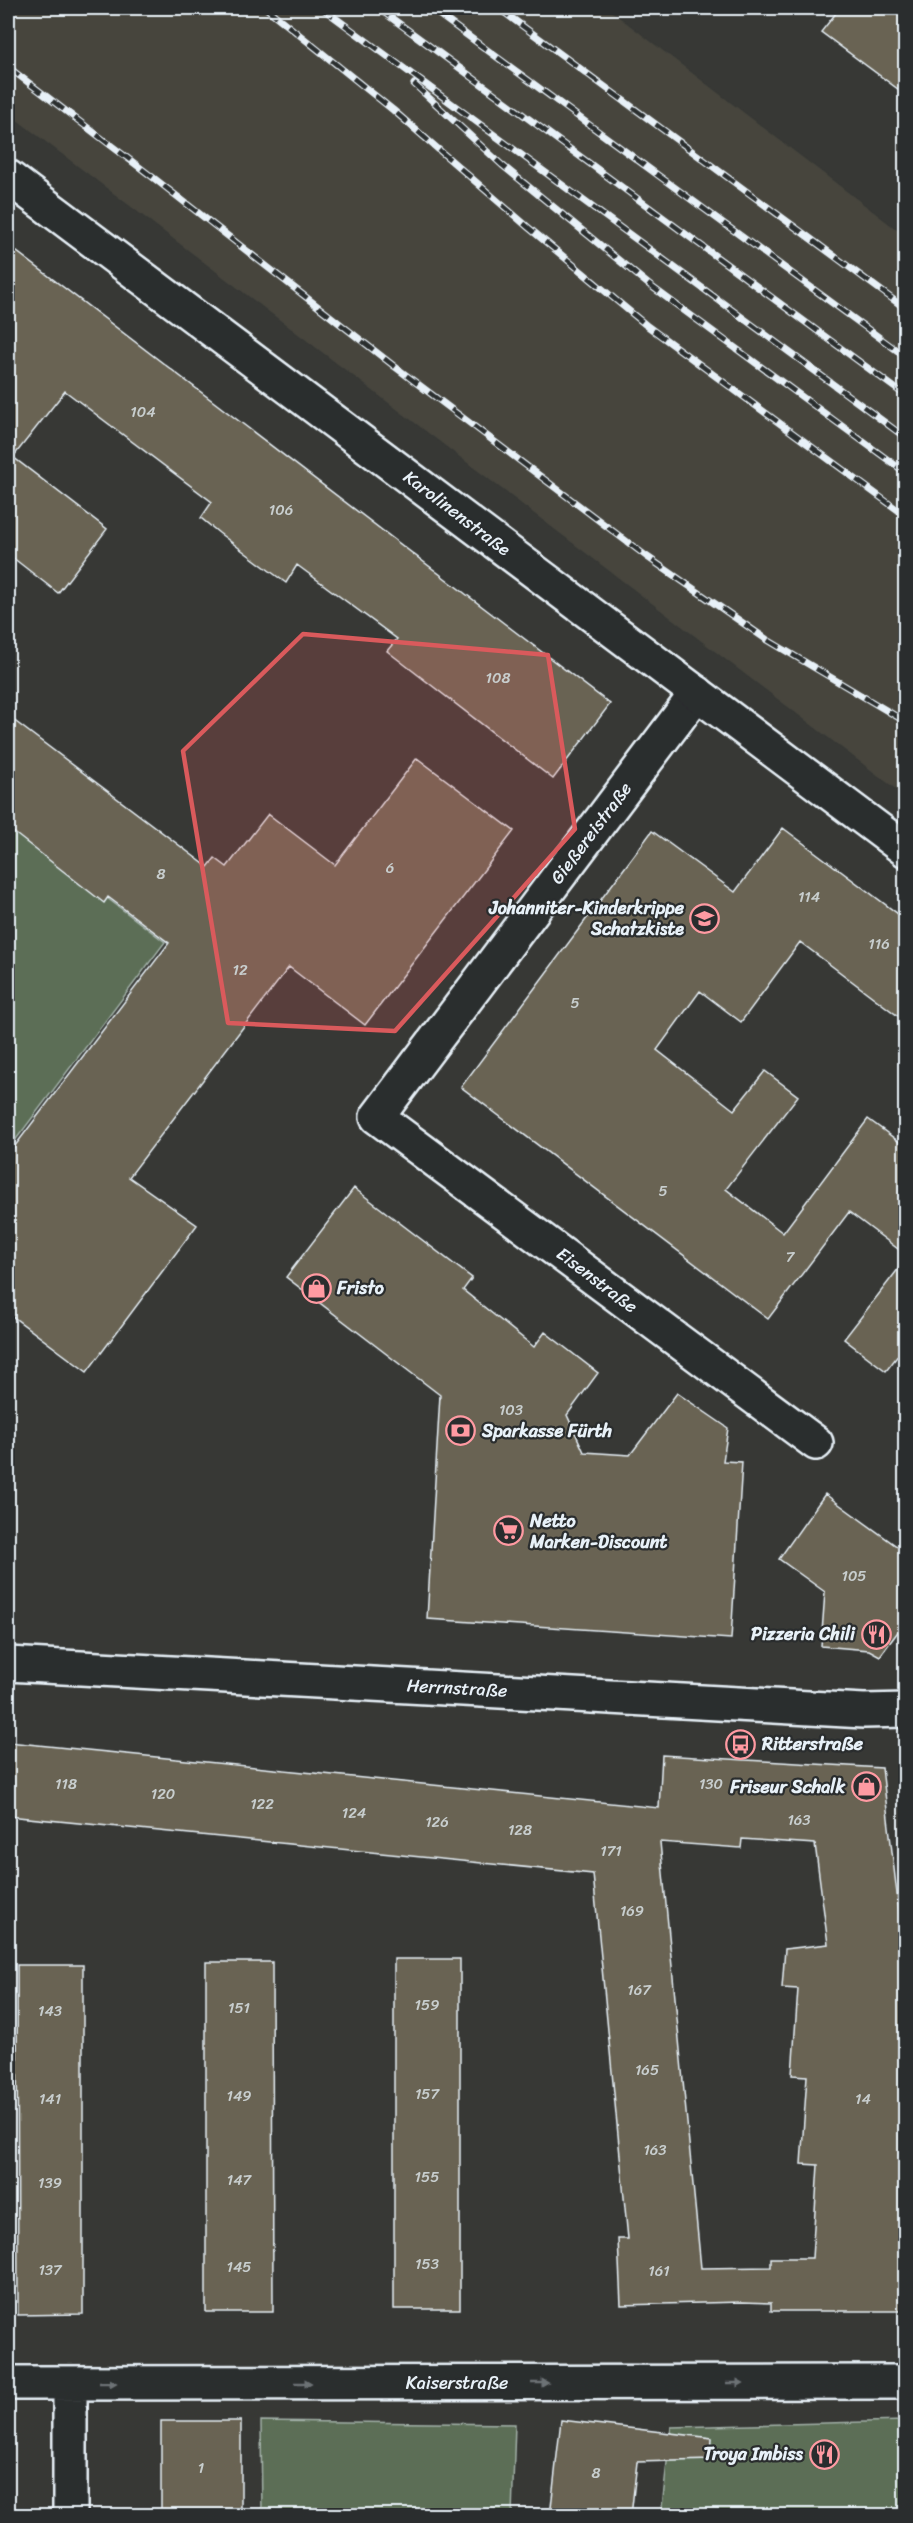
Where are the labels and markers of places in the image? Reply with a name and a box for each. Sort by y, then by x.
place label: Johanniter-Kinderkrippe Schatzkiste [488,892,685,945]
school or university icon: Johanniter-Kinderkrippe Schatzkiste [689,902,721,934]
shop icon: Fristo [300,1272,332,1304]
place label: Fristo [336,1272,385,1304]
bank icon: Sparkasse Fürth [445,1415,477,1447]
place label: Sparkasse Fürth [481,1415,612,1447]
place label: Netto Marken-Discount [529,1505,668,1558]
supermarket icon: Netto Marken-Discount [493,1515,525,1547]
place label: Pizzeria Chili [751,1618,856,1650]
restaurant icon: Pizzeria Chili [860,1618,892,1650]
bus stop icon: Ritterstraße [725,1728,757,1760]
place label: Ritterstraße [761,1728,864,1760]
place label: Friseur Schalk [729,1771,845,1803]
shop icon: Friseur Schalk [850,1771,882,1803]
place label: Troya Imbiss [704,2438,804,2470]
restaurant icon: Troya Imbiss [808,2438,840,2470]

